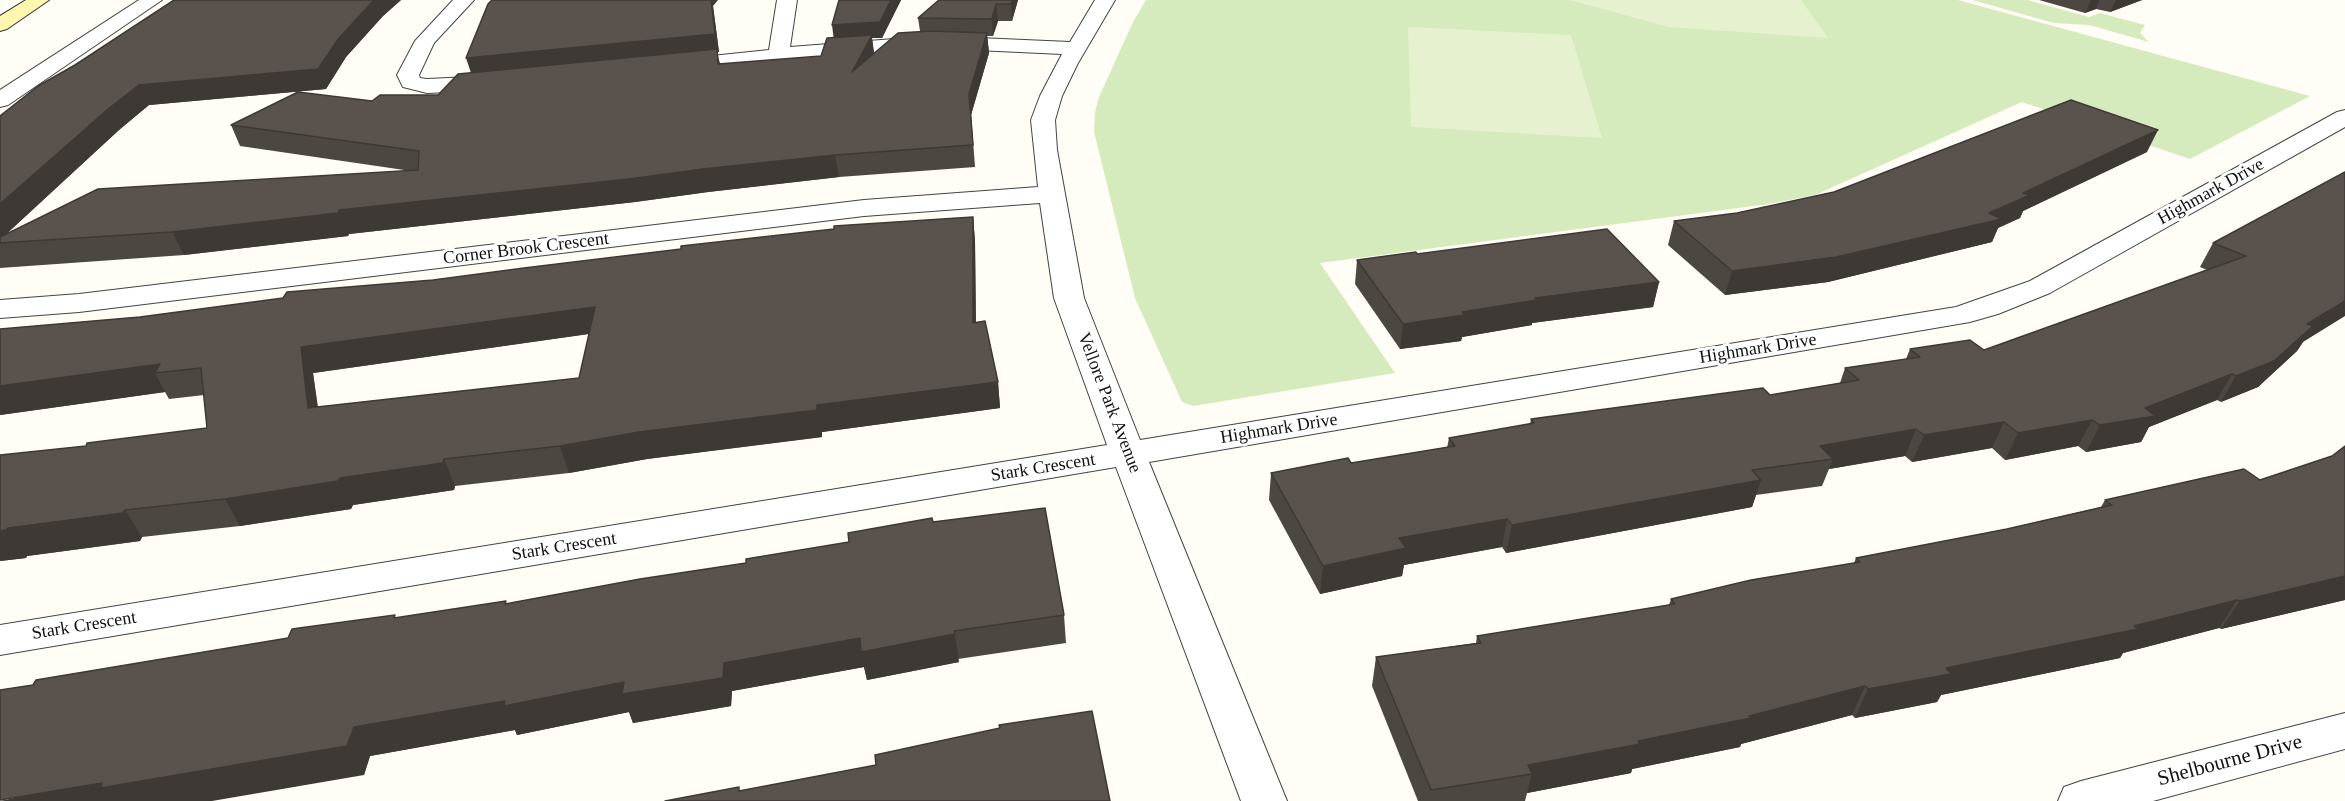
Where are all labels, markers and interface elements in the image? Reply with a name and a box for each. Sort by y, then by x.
street label: Highmark Drive [2154,154,2268,230]
street label: Corner Brook Crescent [442,228,610,270]
street label: Highmark Drive [1698,329,1818,369]
street label: Vellore Park Avenue [1072,330,1146,476]
street label: Highmark Drive [1219,409,1339,449]
street label: Stark Crescent [989,449,1097,487]
street label: Stark Crescent [510,528,618,566]
street label: Stark Crescent [30,607,138,645]
street label: Shelbourne Drive [2155,730,2305,792]

